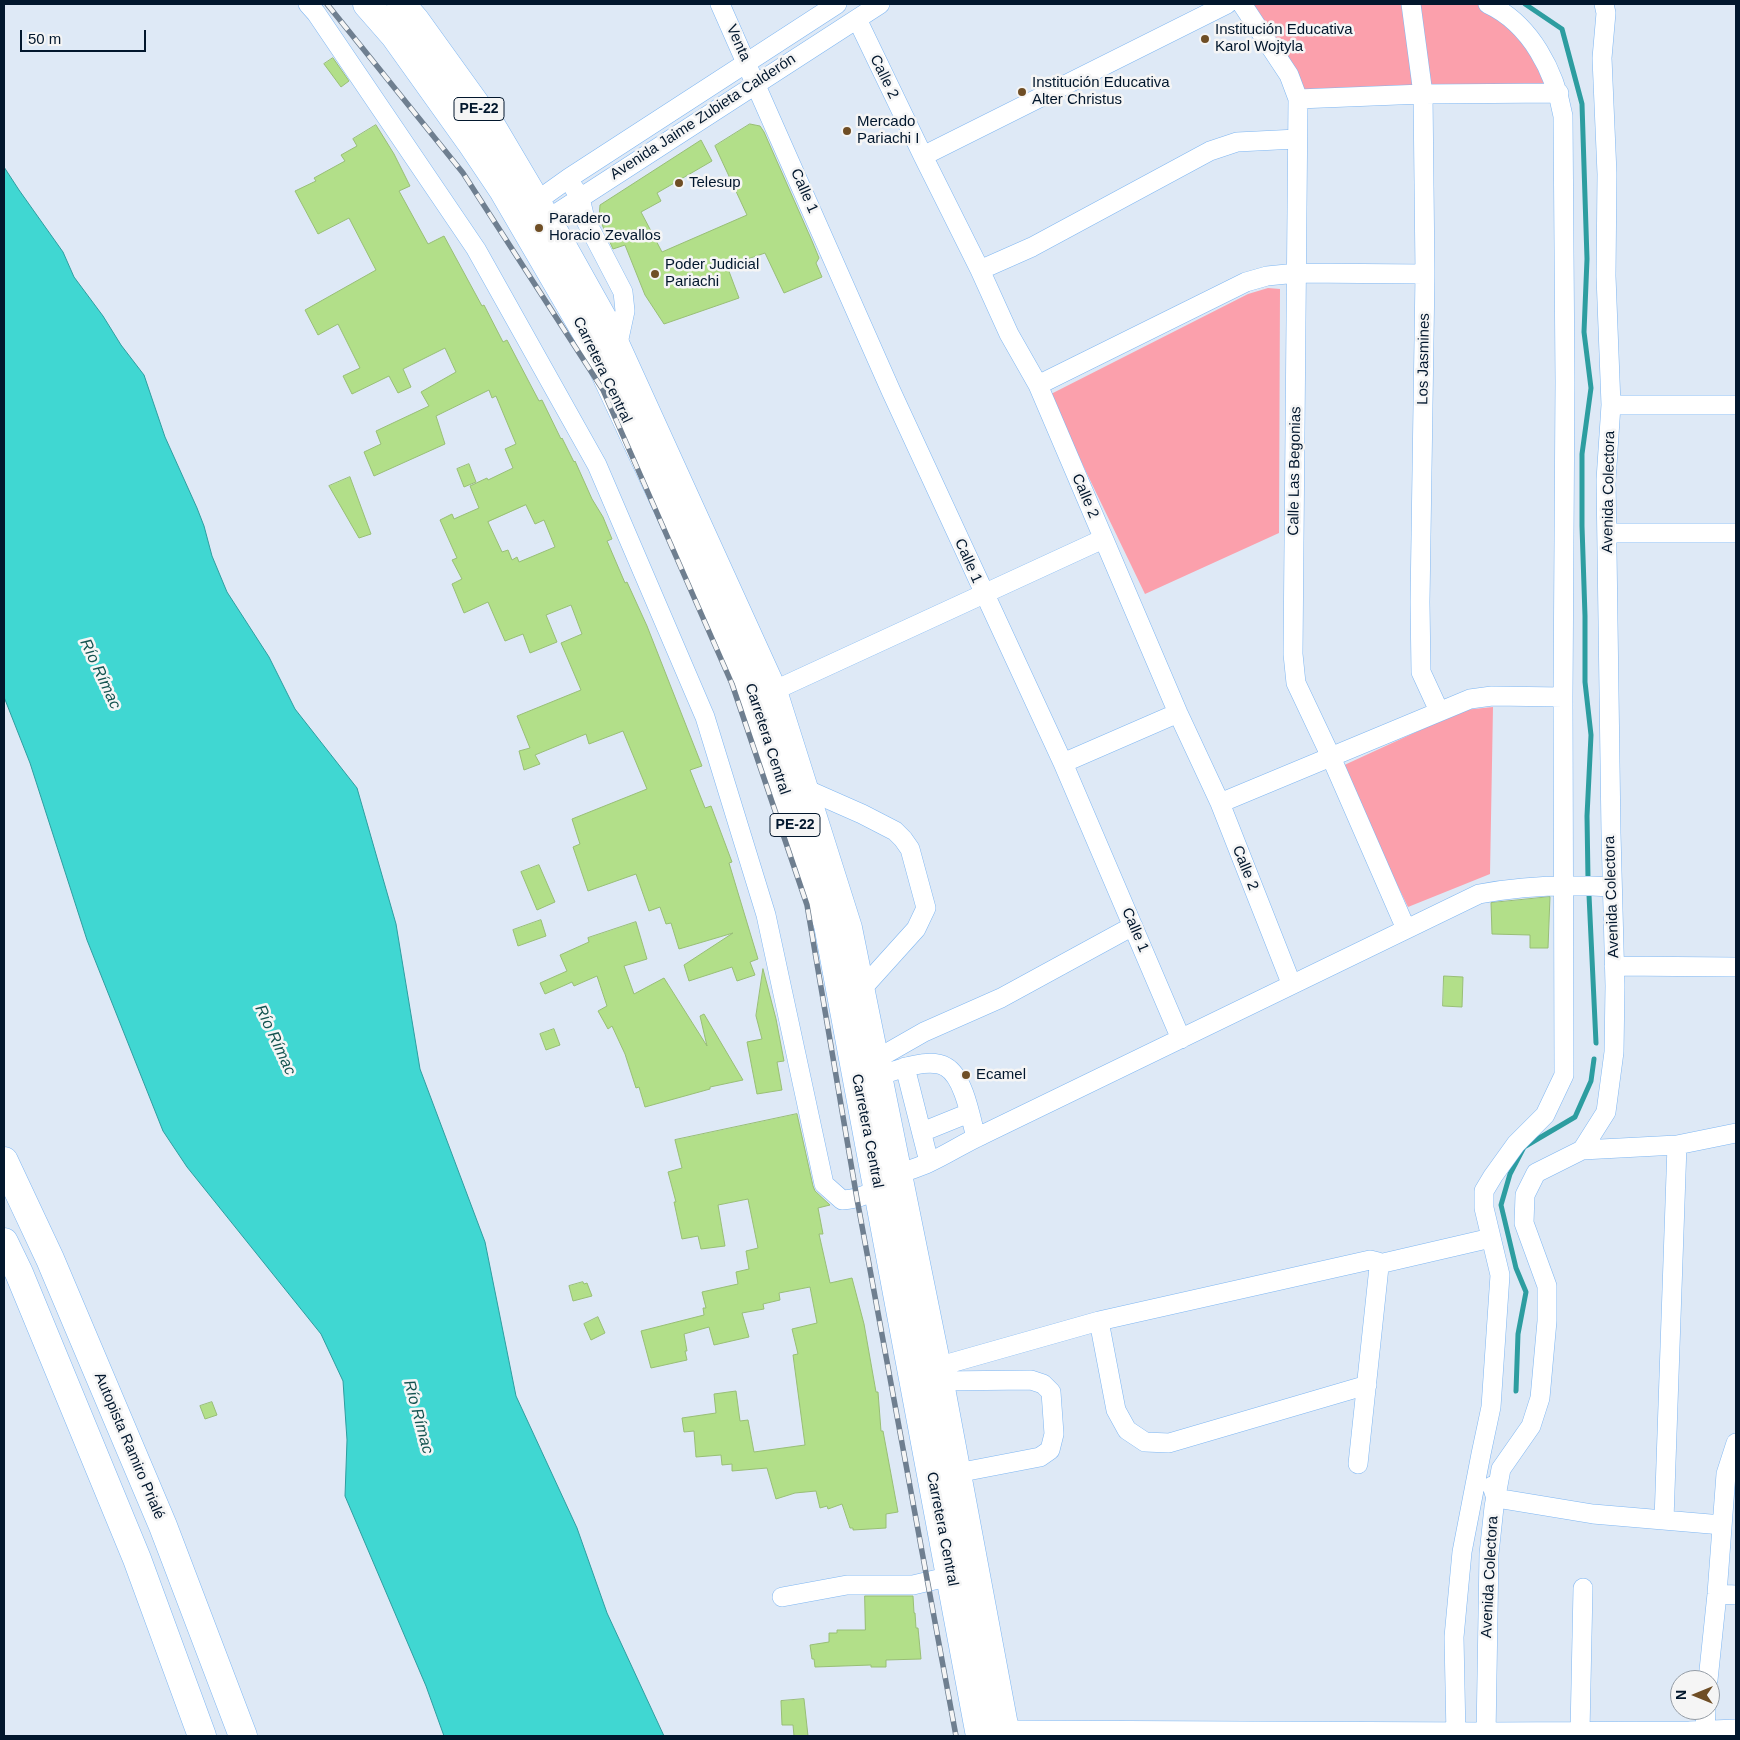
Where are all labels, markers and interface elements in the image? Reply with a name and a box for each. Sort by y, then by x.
scale bar [22,20,149,52]
place label: Institución Educativa Karol Wojtyla [1215,21,1353,56]
street label: Venta [722,22,754,64]
text: 50 m [28,30,61,47]
marker: Institución Educativa Karol Wojtyla [1199,33,1211,45]
street label: Avenida Jaime Zubieta Calderón [607,50,799,184]
street label: Calle 2 [866,52,902,102]
place label: Institución Educativa Alter Christus [1032,74,1170,109]
marker: Institución Educativa Alter Christus [1016,86,1028,98]
road number: PE-22 [454,98,504,120]
place label: Mercado Pariachi I [857,113,920,148]
marker: Mercado Pariachi I [841,125,853,137]
street label: Calle 1 [786,166,822,216]
place label: Telesup [689,174,741,192]
marker: Telesup [673,177,685,189]
place label: Paradero Horacio Zevallos [549,210,661,245]
marker: Paradero Horacio Zevallos [533,222,545,234]
place label: Poder Judicial Pariachi [665,256,759,291]
marker: Poder Judicial Pariachi [649,268,661,280]
street label: Los Jasmines [1414,313,1434,405]
street label: Carretera Central [569,314,635,426]
street label: Calle Las Begonias [1285,406,1305,536]
street label: Avenida Colectora [1599,431,1619,553]
street label: Calle 2 [1068,471,1102,521]
street label: Calle 1 [950,536,986,586]
water label: Río Rímac [75,636,125,712]
street label: Carretera Central [741,681,793,797]
road number: PE-22 [770,814,820,836]
street label: Avenida Colectora [1601,836,1623,958]
street label: Calle 2 [1228,843,1262,893]
street label: Calle 1 [1118,905,1152,955]
water label: Río Rímac [250,1002,300,1078]
place label: Ecamel [976,1066,1026,1084]
marker: Ecamel [960,1069,972,1081]
street label: Carretera Central [847,1072,887,1190]
street label: Autopista Ramiro Prialé [90,1370,168,1522]
water label: Río Rímac [399,1378,437,1456]
street label: Carretera Central [922,1470,962,1588]
street label: Avenida Colectora [1478,1515,1502,1639]
north arrow [1670,1670,1720,1720]
text: N [1673,1690,1689,1700]

